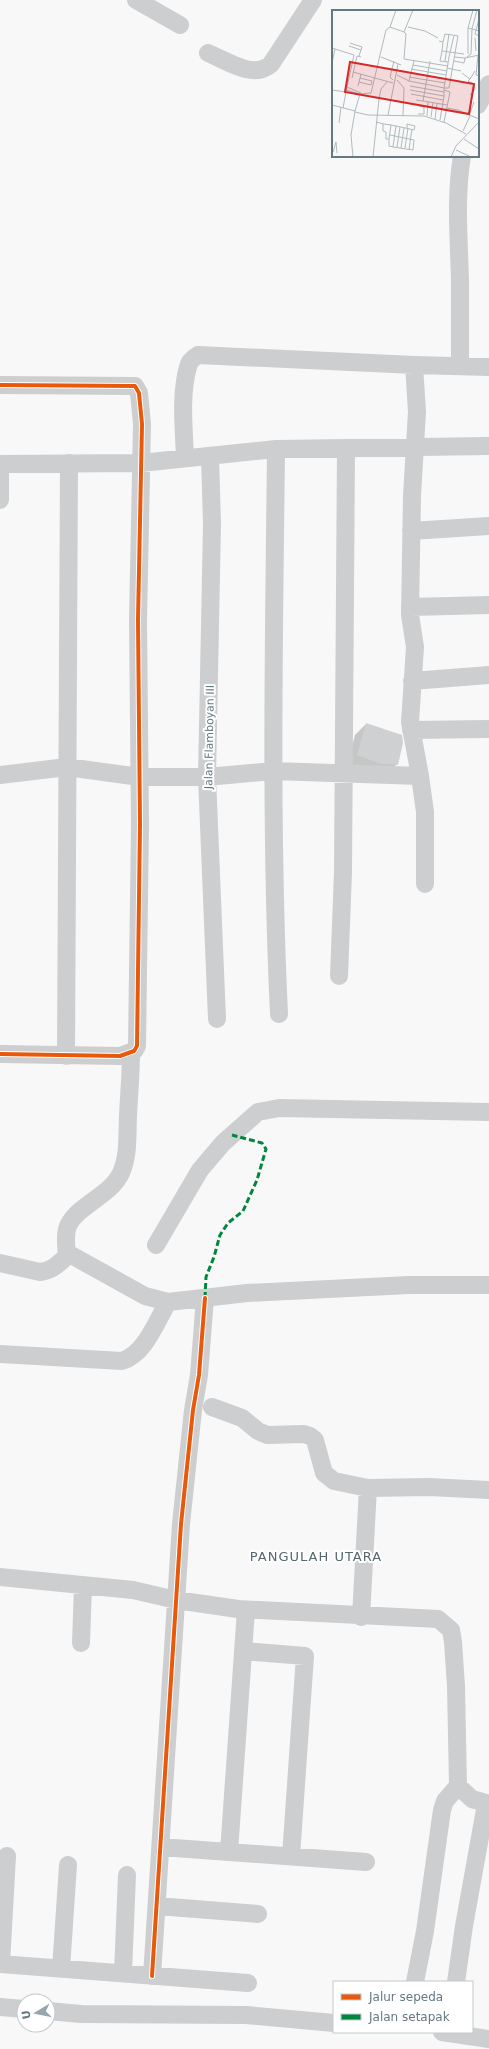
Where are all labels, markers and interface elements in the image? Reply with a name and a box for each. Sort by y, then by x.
inset map [332,10,479,157]
street label: Jalan Flamboyan III [202,685,217,790]
district label: PANGULAH UTARA [250,1549,382,1564]
legend [333,1981,473,2033]
text: Jalur sepeda [368,1990,443,2004]
north arrow [16,1993,56,2033]
text: U [19,2009,34,2020]
text: Jalan setapak [368,2010,450,2024]

